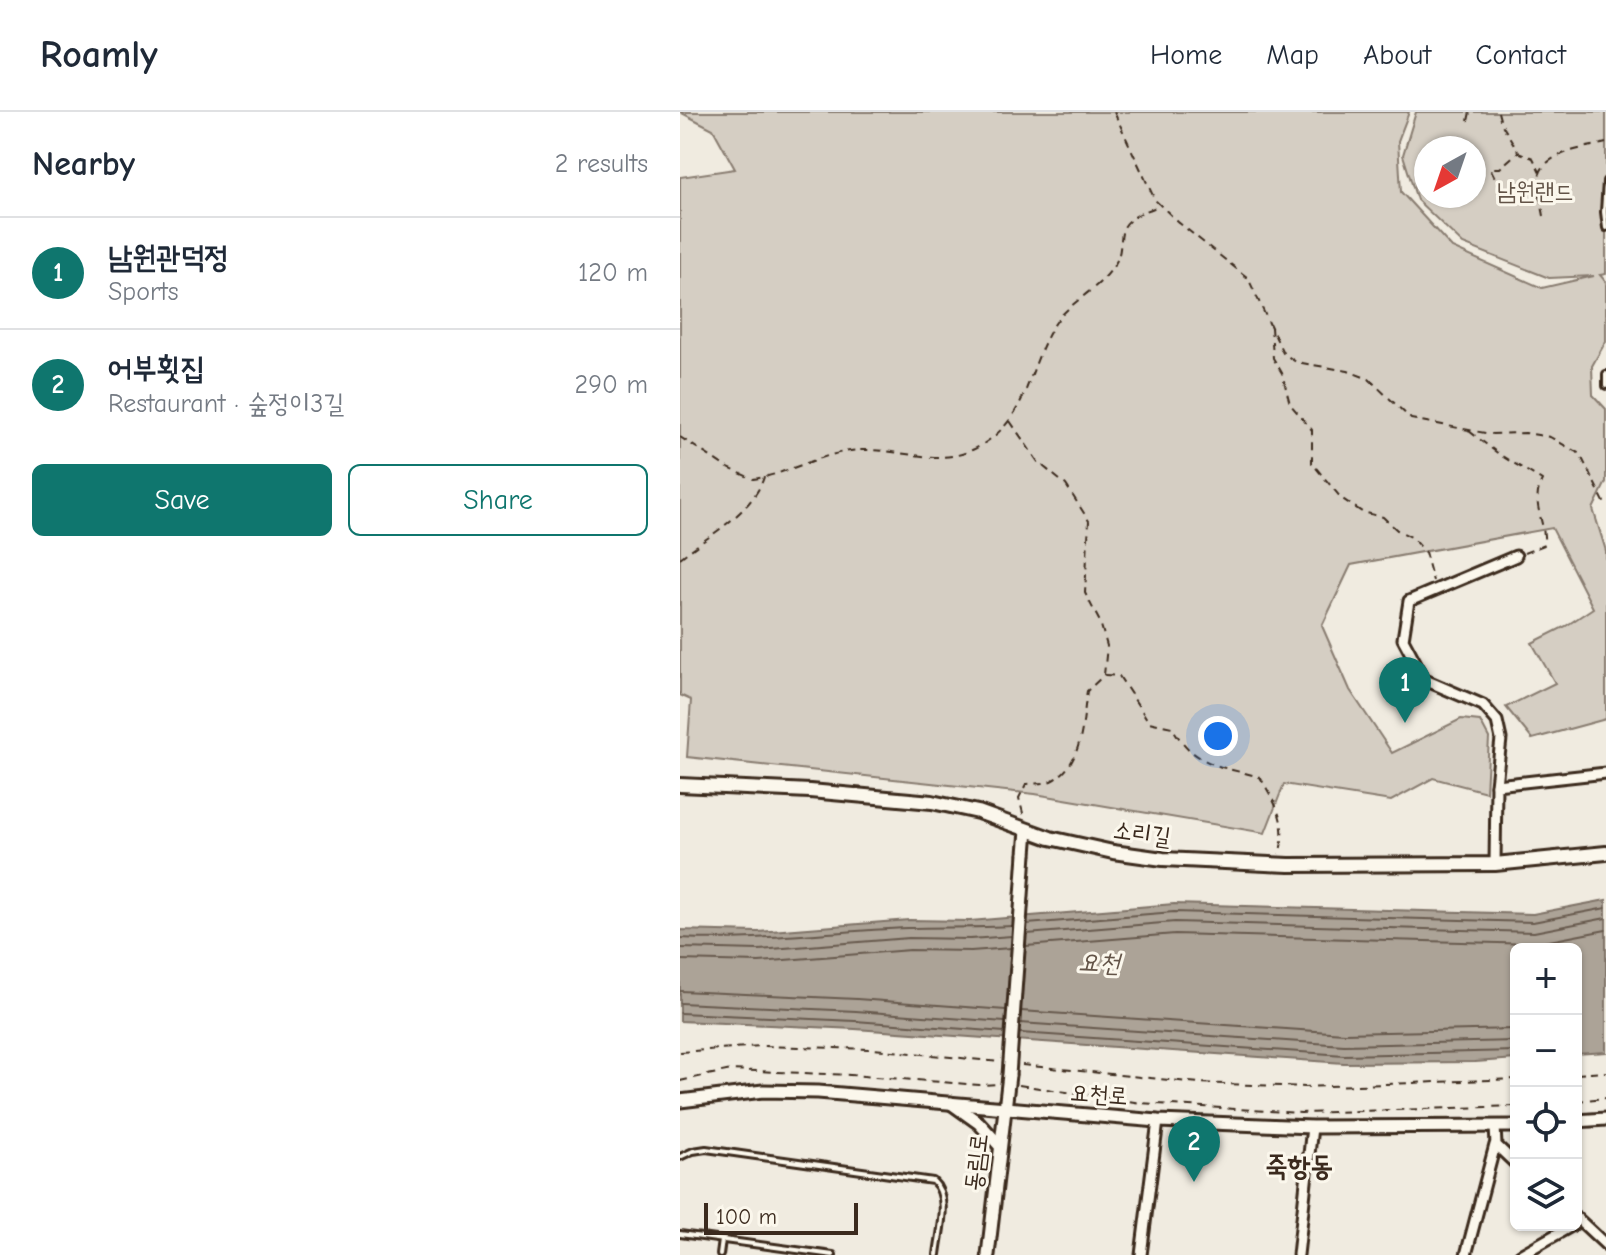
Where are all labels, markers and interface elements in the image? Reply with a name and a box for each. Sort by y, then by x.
text: Roamly [40,33,158,77]
text: Home [1150,39,1222,71]
text: Map [1266,39,1319,71]
text: About [1363,39,1431,71]
text: Contact [1475,39,1566,71]
north arrow [1414,136,1486,208]
text: Nearby [32,144,135,184]
text: 2 results [555,149,648,179]
park label: 남원랜드 [1496,177,1574,205]
text: 남원관덕정 [108,240,229,275]
text: 1 [53,258,63,288]
text: 120 m [578,258,648,288]
text: Sports [108,277,179,307]
text: 어부횟집 [108,351,205,386]
text: 2 [52,370,64,400]
text: 290 m [575,370,648,400]
text: Restaurant · 숲정이3길 [108,389,344,419]
button: Save [32,464,332,536]
button: Share [348,464,648,536]
pin: 1 [1379,657,1431,723]
your location [1198,716,1238,756]
street label: 소리길 [1111,815,1173,851]
map controls [1510,943,1582,1231]
button: + [1510,943,1582,1015]
water label: 요천 [1078,947,1124,979]
button: − [1510,1015,1582,1087]
street label: 요천로 [1069,1078,1129,1110]
button: locate [1510,1087,1582,1159]
pin: 2 [1168,1116,1220,1182]
street label: 동림로 [959,1132,993,1192]
district label: 죽항동 [1265,1150,1333,1182]
button: layers [1510,1159,1582,1231]
scale bar [704,1199,858,1235]
text: 100 m [716,1204,777,1230]

